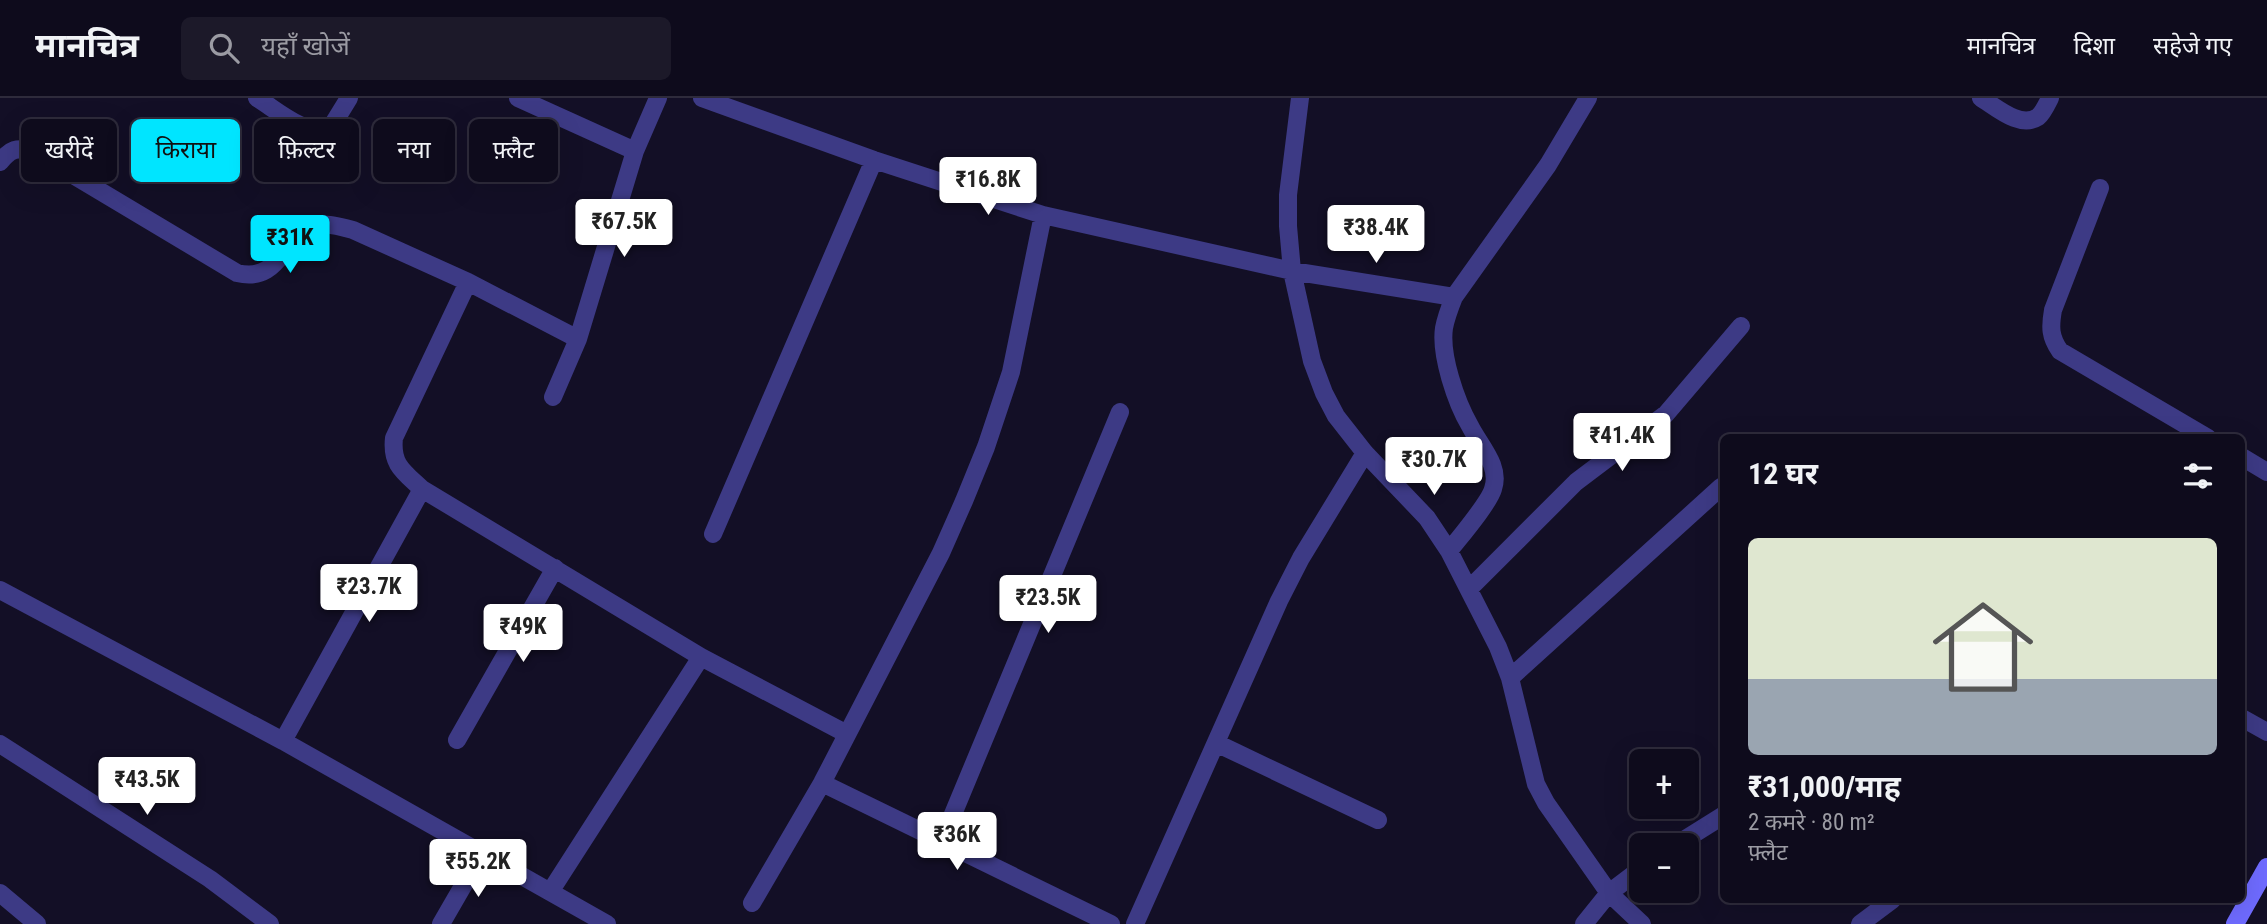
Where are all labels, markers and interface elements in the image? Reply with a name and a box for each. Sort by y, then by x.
search box [181,17,671,80]
text: मानचित्र [35,26,139,65]
icon: search [205,29,243,67]
text: यहाँ खोजें [261,31,350,61]
text: मानचित्र [1967,32,2035,60]
text: दिशा [2073,32,2115,60]
text: सहेजे गए [2153,32,2232,60]
chip: खरीदें [21,119,117,182]
chip: किराया [131,119,240,182]
chip: फ़िल्टर [254,119,359,182]
chip: नया [373,119,455,182]
chip: फ़्लैट [469,119,558,182]
pin: ₹16.8K [931,158,1045,217]
text: ₹16.8K [955,166,1021,193]
pin: ₹67.5K [567,200,681,259]
pin: ₹38.4K [1319,206,1433,265]
text: ₹67.5K [591,208,657,235]
text: ₹38.4K [1343,214,1409,241]
pin: ₹31K [249,216,331,275]
text: ₹31K [267,224,313,251]
pin: ₹41.4K [1565,414,1679,473]
text: ₹41.4K [1589,422,1655,449]
pin: ₹30.7K [1377,438,1491,497]
text: ₹30.7K [1401,446,1467,473]
text: 12 घर [1748,456,1818,491]
icon: filters [2179,457,2217,495]
pin: ₹23.7K [312,564,426,624]
text: ₹23.7K [336,573,402,600]
pin: ₹23.5K [991,575,1105,635]
text: ₹23.5K [1015,584,1081,611]
icon: home [1920,584,2046,710]
pin: ₹49K [482,604,564,664]
text: ₹49K [500,613,546,640]
map controls [1629,749,1699,903]
button: + [1629,749,1699,819]
pin: ₹43.5K [90,758,204,817]
text: ₹43.5K [114,766,180,793]
text: ₹31,000/माह [1748,769,1901,804]
text: 2 कमरे · 80 m² [1748,809,1875,836]
pin: ₹36K [916,812,998,872]
text: ₹36K [934,821,980,848]
button: − [1629,833,1699,903]
text: फ़्लैट [1748,839,1788,866]
pin: ₹55.2K [421,840,535,899]
text: ₹55.2K [445,848,511,875]

